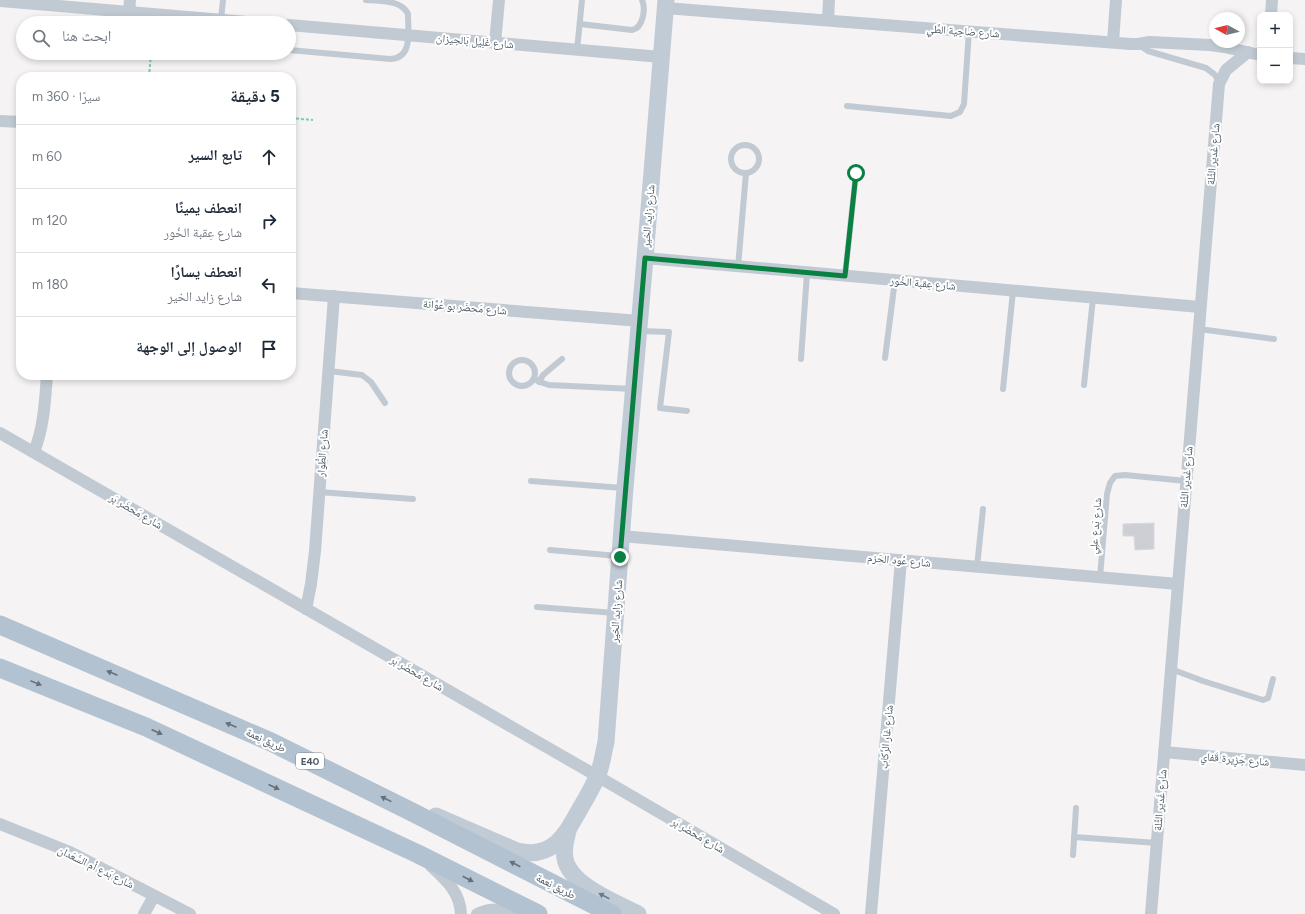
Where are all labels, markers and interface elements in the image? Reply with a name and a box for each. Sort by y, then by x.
north arrow [1209,12,1245,48]
map controls [1257,12,1293,84]
button: + [1257,12,1293,48]
search box [16,16,296,60]
street label: شارع ضاحِية الطَّي [926,22,1000,42]
icon: search [30,27,52,49]
text: ابحث هنا [62,27,111,45]
street label: شارع غَلِيل بَالجيزان [436,32,514,51]
button: − [1257,48,1293,84]
text: 5 دقيقة [230,86,280,106]
text: سيرًا · 360 m [32,89,100,104]
street label: شارع غَدير الثَّلة [1204,123,1223,185]
text: تابع السير [188,146,242,164]
icon: ahead [258,146,280,168]
text: 60 m [32,149,62,164]
route start [847,164,865,182]
street label: شارع زايد الخير [639,184,658,249]
text: انعطف يمينًا [175,199,242,217]
icon: right [258,210,280,232]
text: 120 m [32,213,67,228]
text: شارع عِقبة الخُور [164,225,242,240]
text: انعطف يسارًا [170,263,242,281]
icon: left [258,274,280,296]
street label: شارع عِقبة الخُور [889,274,956,293]
text: 180 m [32,277,68,292]
text: شارع زايد الخير [168,289,242,304]
street label: شارع مَحضَر بو عُوَّانة [423,297,507,318]
text: الوصول إلى الوجهة [136,338,242,356]
icon: arrive [258,338,280,360]
street label: شارع الطُّوار [314,429,331,478]
street label: شارع غَدير الثَّلة [1177,446,1196,508]
street label: شارع مَحضَر بَر [106,491,165,532]
street label: شارع بَدع علِي [1087,497,1106,555]
route end [611,548,629,566]
street label: شارع عُود الحَزم [867,551,931,570]
street label: شارع زايد الخير [608,579,625,644]
street label: شارع مَحضَر بَر [387,653,446,694]
one-way arrow [106,670,118,676]
one-way arrow [31,680,42,686]
street label: شارع غار الرِّكاب [877,705,896,770]
one-way arrow [225,721,237,727]
street label: طريق نِعمة [244,726,288,755]
one-way arrow [151,729,162,735]
street label: شارع جَزِيرة قَفاي [1200,750,1270,771]
road number: E40 [296,753,324,769]
street label: شارع غَدير الثَّلة [1151,769,1170,831]
one-way arrow [269,784,280,790]
one-way arrow [381,796,392,802]
street label: شارع مَحضَر بَر [668,815,727,856]
street label: شارع بَدع أم السَّعَدان [56,843,136,891]
one-way arrow [509,861,520,868]
street label: طريق نِعمة [534,871,578,902]
one-way arrow [462,876,473,882]
one-way arrow [598,893,610,899]

